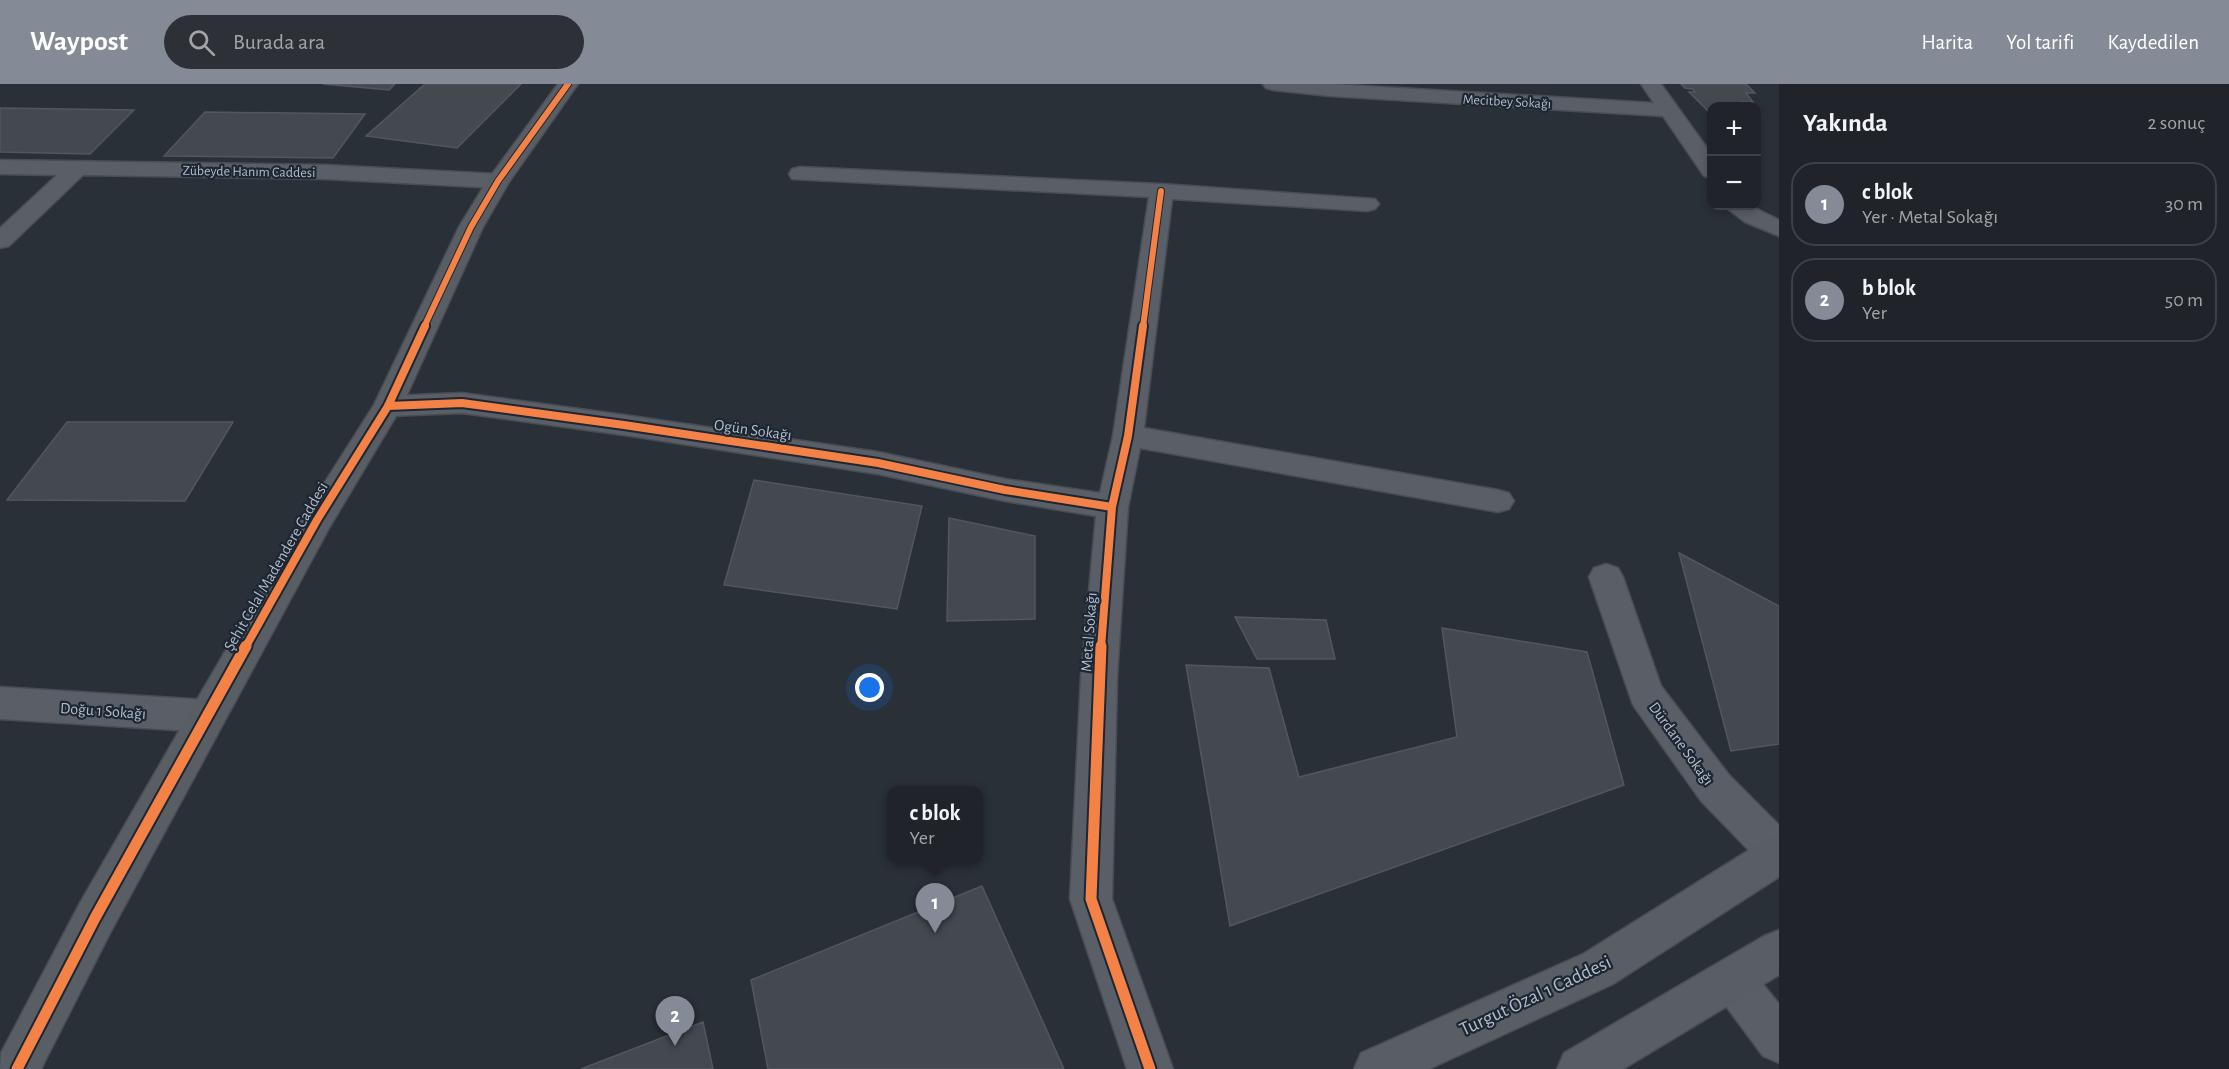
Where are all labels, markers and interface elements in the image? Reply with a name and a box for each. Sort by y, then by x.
search box [164,15,584,69]
icon: search [185,26,218,59]
text: Waypost [30,28,128,56]
text: Burada ara [233,31,325,53]
text: Harita [1921,32,1973,53]
text: Yol tarifi [2006,32,2074,53]
text: Kaydedilen [2107,32,2199,53]
street label: Mecitbey Sokağı [1462,93,1551,111]
map controls [1707,102,1761,210]
button: + [1707,102,1761,156]
text: Yakında [1803,110,1888,136]
text: 2 sonuç [2147,113,2205,133]
button: − [1707,156,1761,210]
street label: Zübeyde Hanım Caddesi [182,164,315,180]
text: c blok [1862,181,1913,203]
text: 1 [1821,194,1828,214]
text: 30 m [2165,194,2203,214]
text: Yer · Metal Sokağı [1862,207,1998,227]
text: b blok [1862,277,1916,299]
text: 2 [1820,290,1829,310]
text: 50 m [2165,290,2203,310]
text: Yer [1862,303,1887,323]
street label: Ogün Sokağı [713,417,793,443]
street label: Şehit Celal Madendere Caddesi [221,479,331,654]
street label: Metal Sokağı [1078,592,1100,672]
your location [855,673,884,702]
street label: Dürdane Sokağı [1646,699,1717,788]
street label: Doğu 1 Sokağı [59,700,146,722]
popup [887,786,983,864]
text: c blok [910,802,960,824]
text: Yer [910,828,935,848]
pin: 1 [916,884,954,933]
street label: Turgut Özal 1 Caddesi [1457,952,1614,1040]
pin: 2 [656,996,694,1046]

